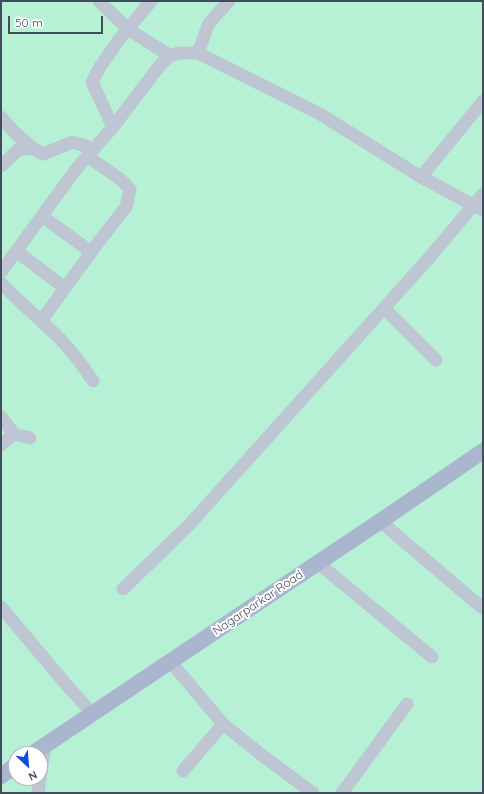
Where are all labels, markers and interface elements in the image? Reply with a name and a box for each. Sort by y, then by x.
scale bar [10,8,105,34]
text: 50 m [15,15,43,30]
street label: Nagarparkar Road [210,567,306,639]
north arrow [8,746,48,786]
text: N [26,768,40,784]

